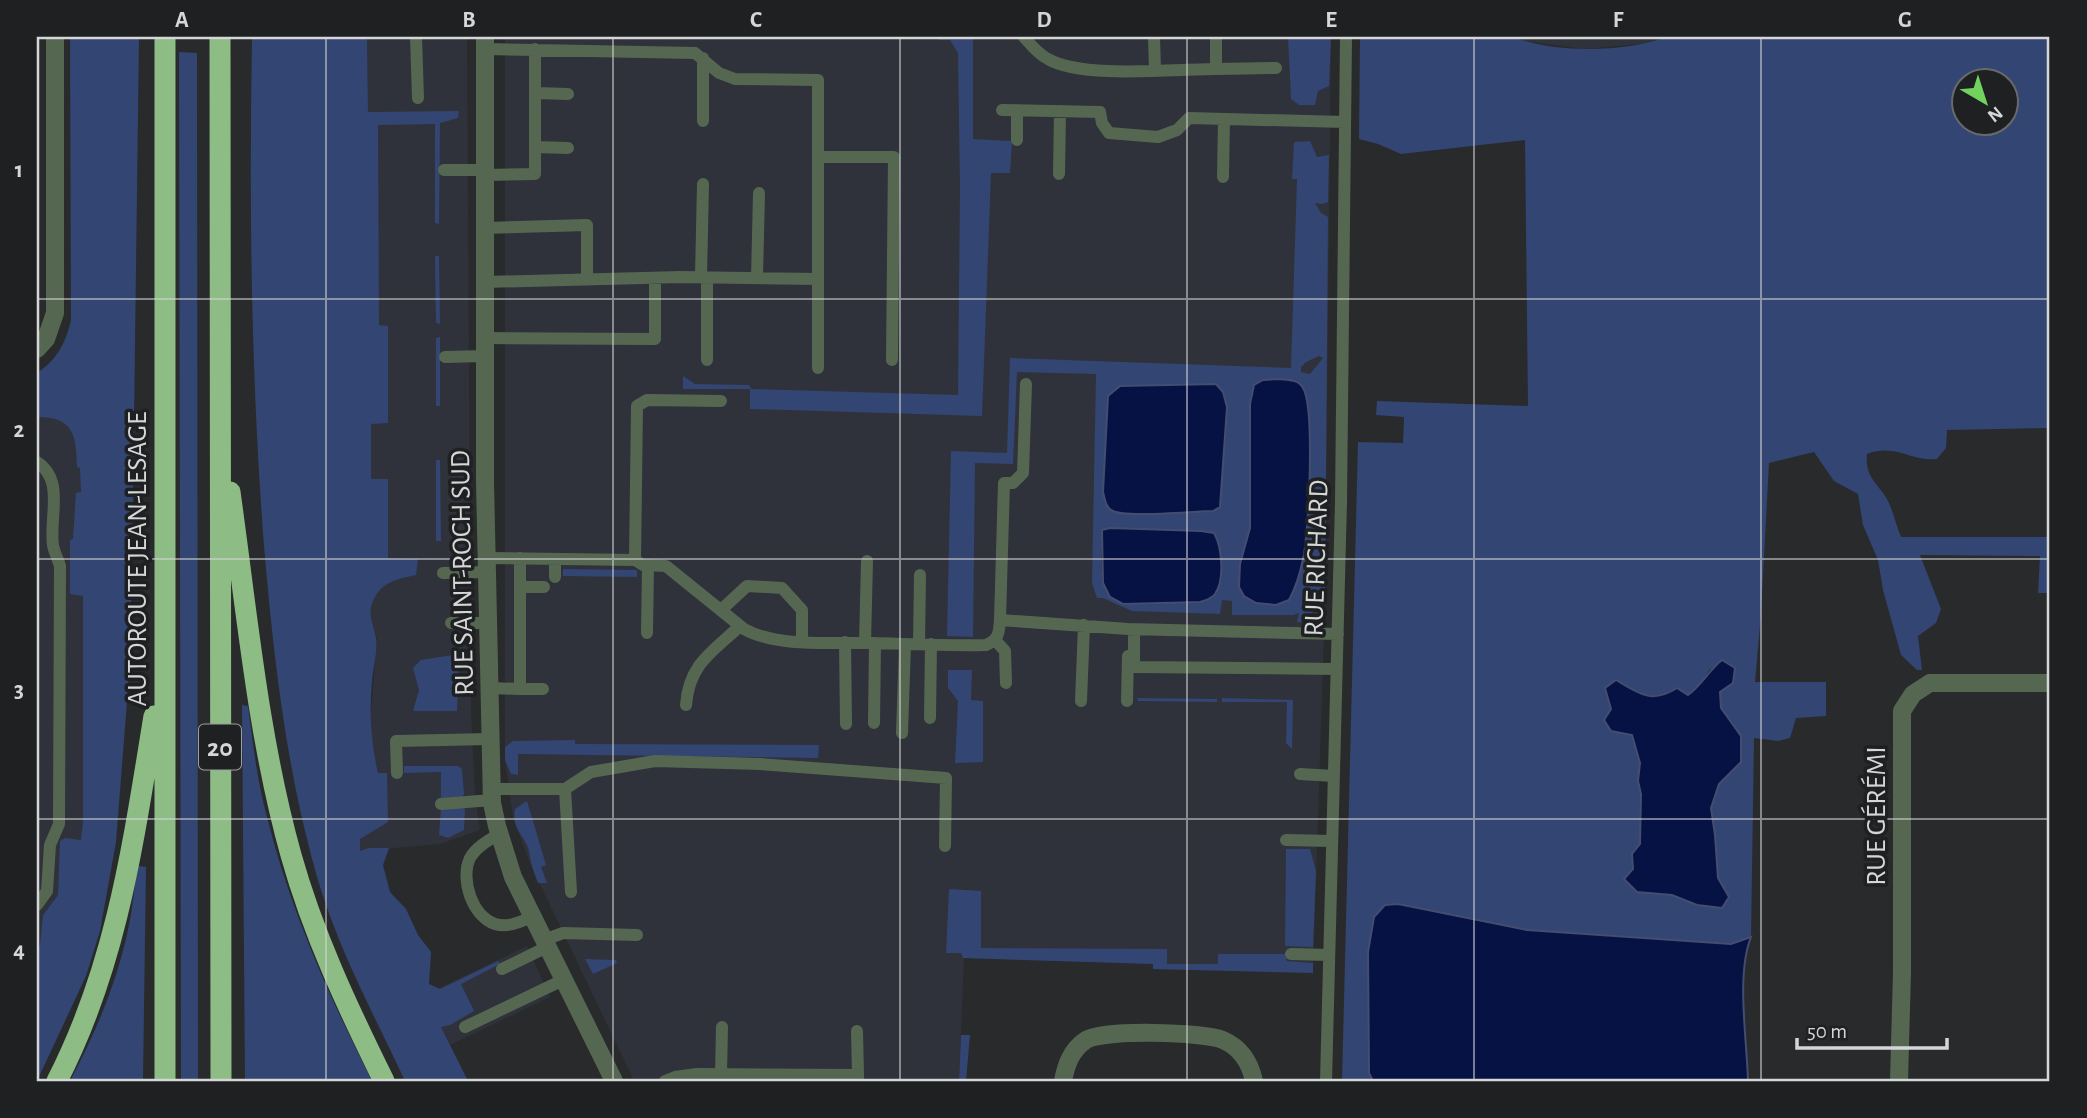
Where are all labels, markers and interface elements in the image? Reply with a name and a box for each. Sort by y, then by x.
text: A [175,9,189,32]
text: B [462,9,476,32]
text: C [750,9,762,32]
text: D [1036,9,1052,32]
text: E [1325,9,1337,32]
text: F [1613,9,1624,32]
text: G [1898,9,1912,32]
north arrow [1951,66,2021,136]
text: N [1984,103,2006,126]
text: 1 [15,159,23,182]
street label: AUTOROUTE JEAN-LESAGE [124,412,152,706]
text: 2 [14,419,25,442]
street label: RUE SAINT-ROCH SUD [447,450,479,696]
street label: RUE RICHARD [1300,479,1334,637]
text: 3 [14,679,24,702]
road number: 20 [199,724,241,769]
street label: RUE GÉRÉMI [1860,746,1891,886]
text: 4 [13,939,25,962]
scale bar [1797,1006,1947,1050]
text: 50 m [1807,1021,1847,1042]

